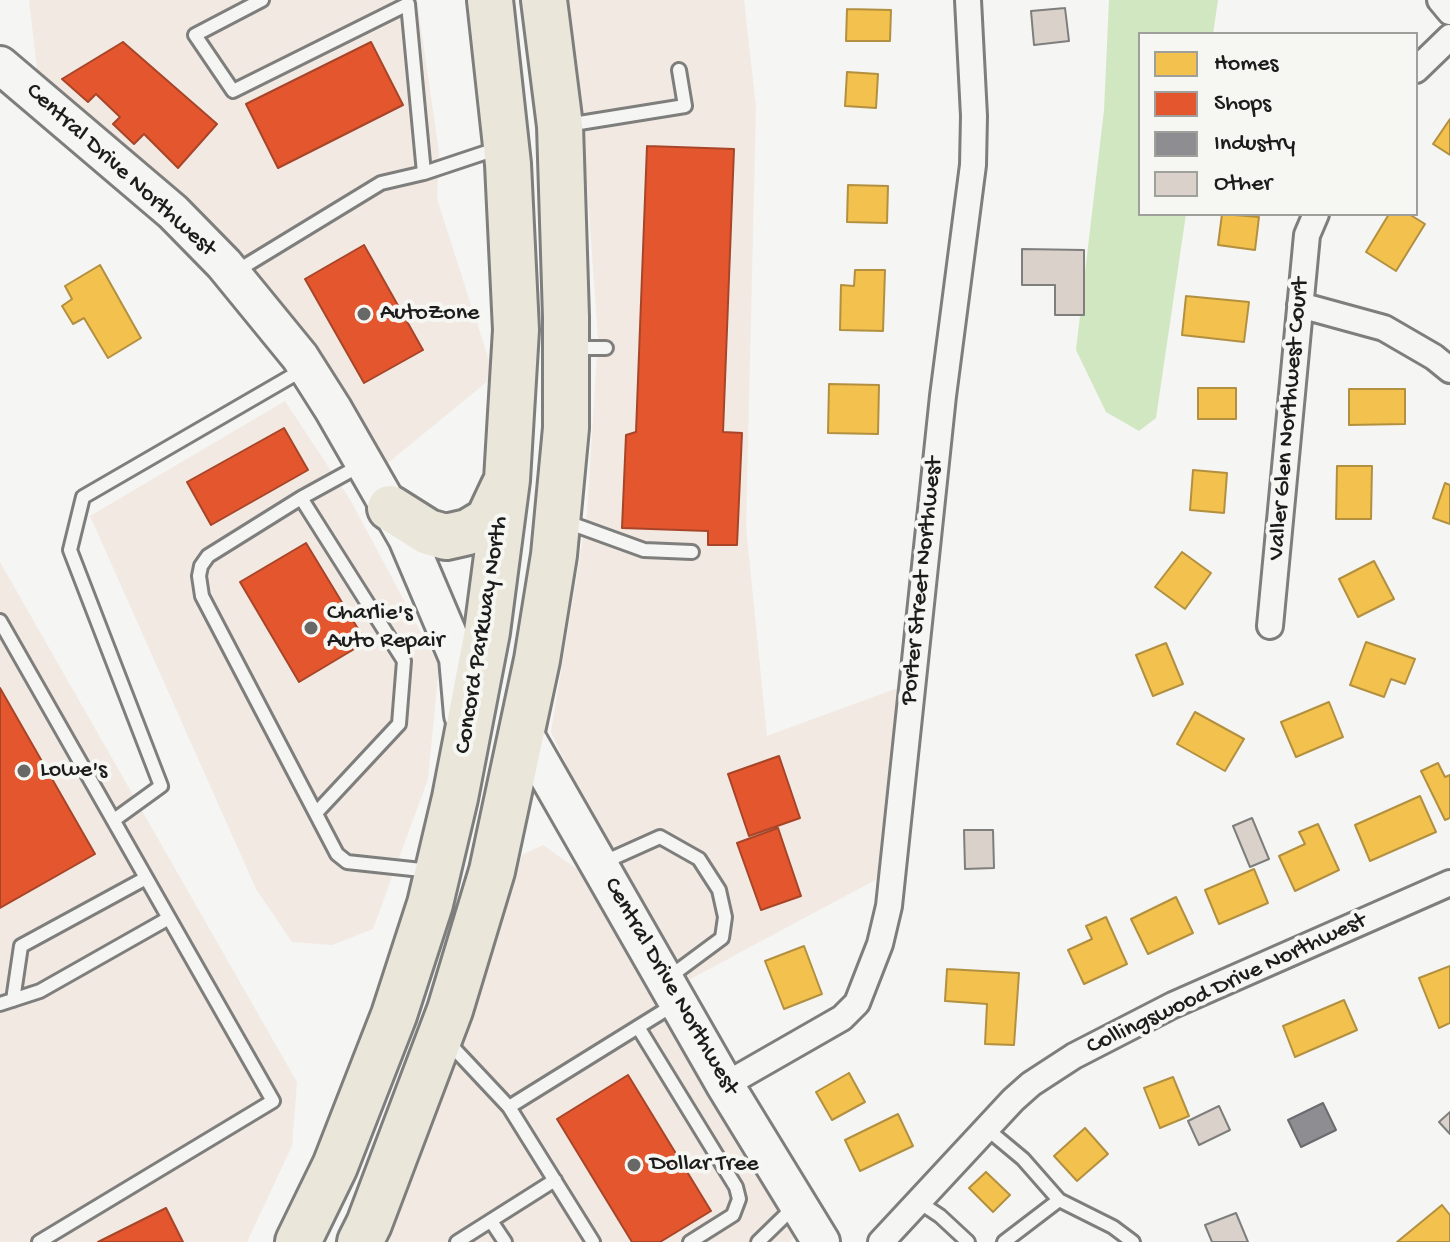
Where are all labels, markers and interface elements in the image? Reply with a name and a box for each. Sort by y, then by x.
legend [1138,32,1418,216]
text: Homes [1214,50,1278,79]
street label: Central Drive Northwest [19,78,221,264]
text: Shops [1214,90,1271,119]
text: Industry [1214,130,1295,159]
text: Other [1214,170,1272,199]
street label: Valler Glen Northwest Court [1263,277,1317,561]
place label: AutoZone [380,300,479,328]
marker: AutoZone [355,305,373,323]
street label: Porter Street Northwest [896,456,950,706]
street label: Concord Parkway North [450,514,516,756]
place label: Charlie's Auto Repair [327,600,444,656]
marker: Charlie's Auto Repair [302,619,320,637]
place label: Lowe's [40,757,107,785]
marker: Lowe's [15,762,33,780]
street label: Central Drive Northwest [596,873,744,1101]
street label: Collingswood Drive Northwest [1083,907,1371,1063]
place label: Dollar Tree [650,1151,759,1179]
marker: Dollar Tree [625,1156,643,1174]

